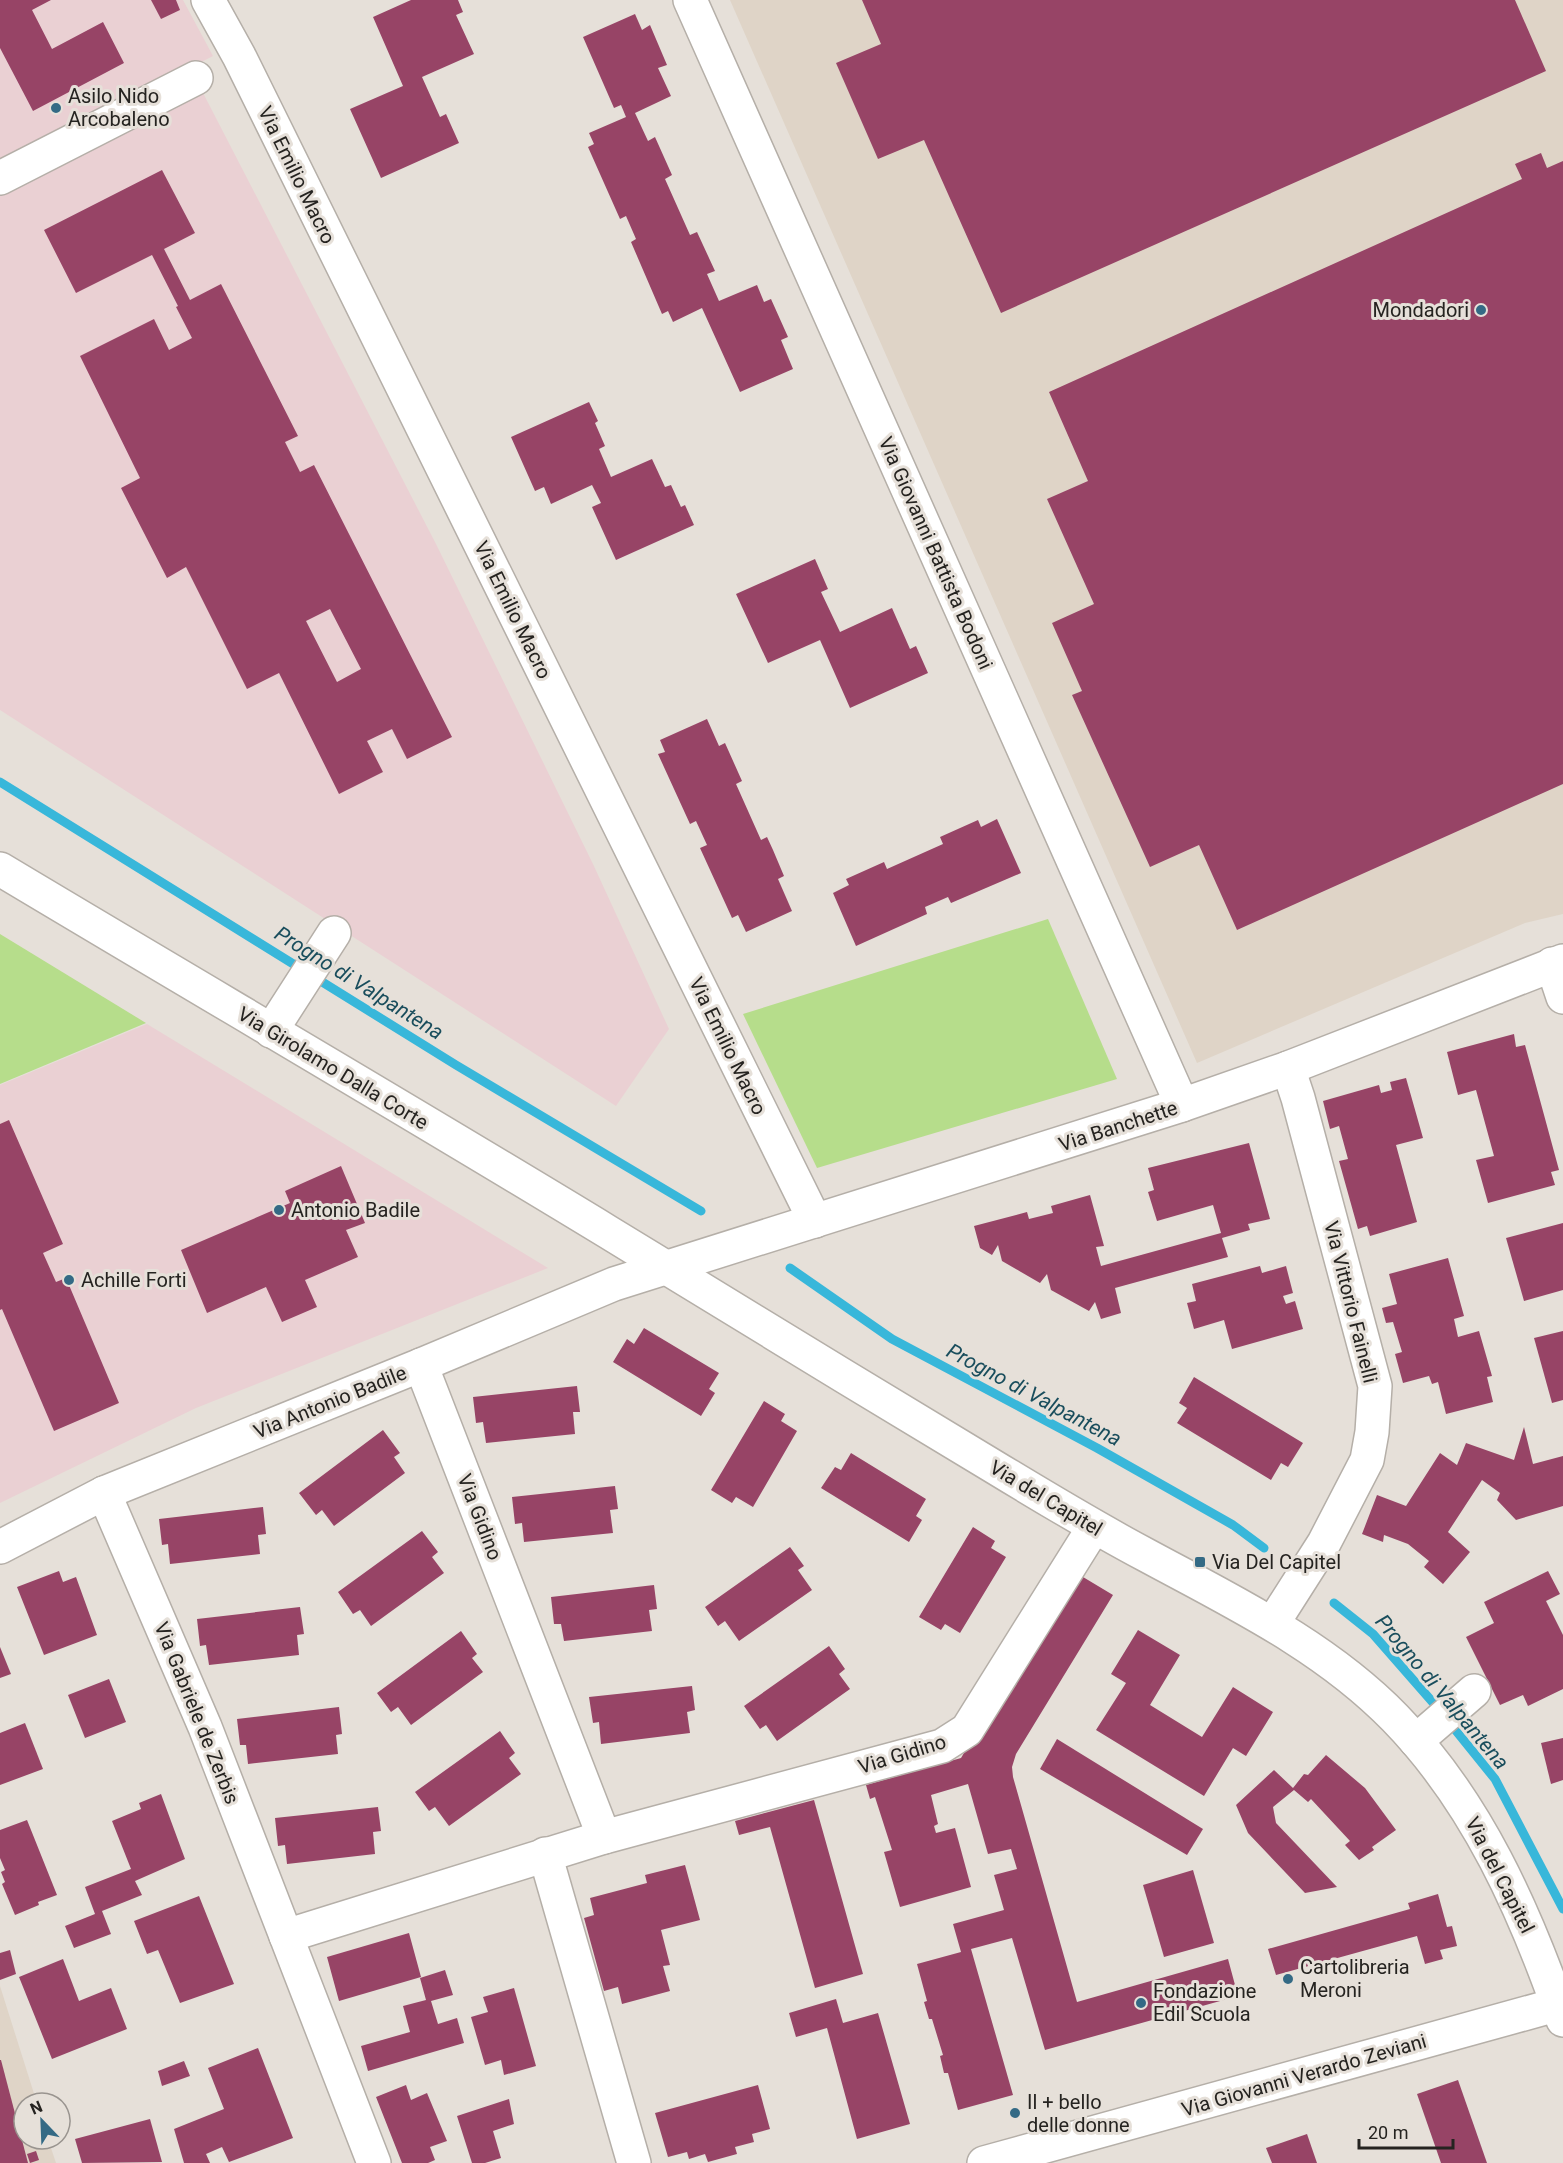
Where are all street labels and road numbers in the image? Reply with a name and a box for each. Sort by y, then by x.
street label: Via Emilio Macro [253,102,341,248]
street label: Via Giovanni Battista Bodoni [874,433,998,673]
street label: Via Emilio Macro [469,537,557,683]
street label: Via Emilio Macro [684,973,772,1119]
street label: Via Girolamo Dalla Corte [233,1002,433,1134]
street label: Via Banchette [1056,1095,1180,1157]
street label: Via Vittorio Fainelli [1319,1219,1383,1385]
street label: Via Antonio Badile [250,1360,410,1444]
street label: Via del Capitel [985,1455,1107,1541]
street label: Via Gidino [453,1470,507,1564]
street label: Via Gabriele de Zerbis [149,1618,245,1808]
street label: Via Gidino [855,1729,949,1779]
street label: Via del Capitel [1460,1813,1540,1937]
street label: Via Giovanni Verardo Zeviani [1179,2029,1429,2121]

